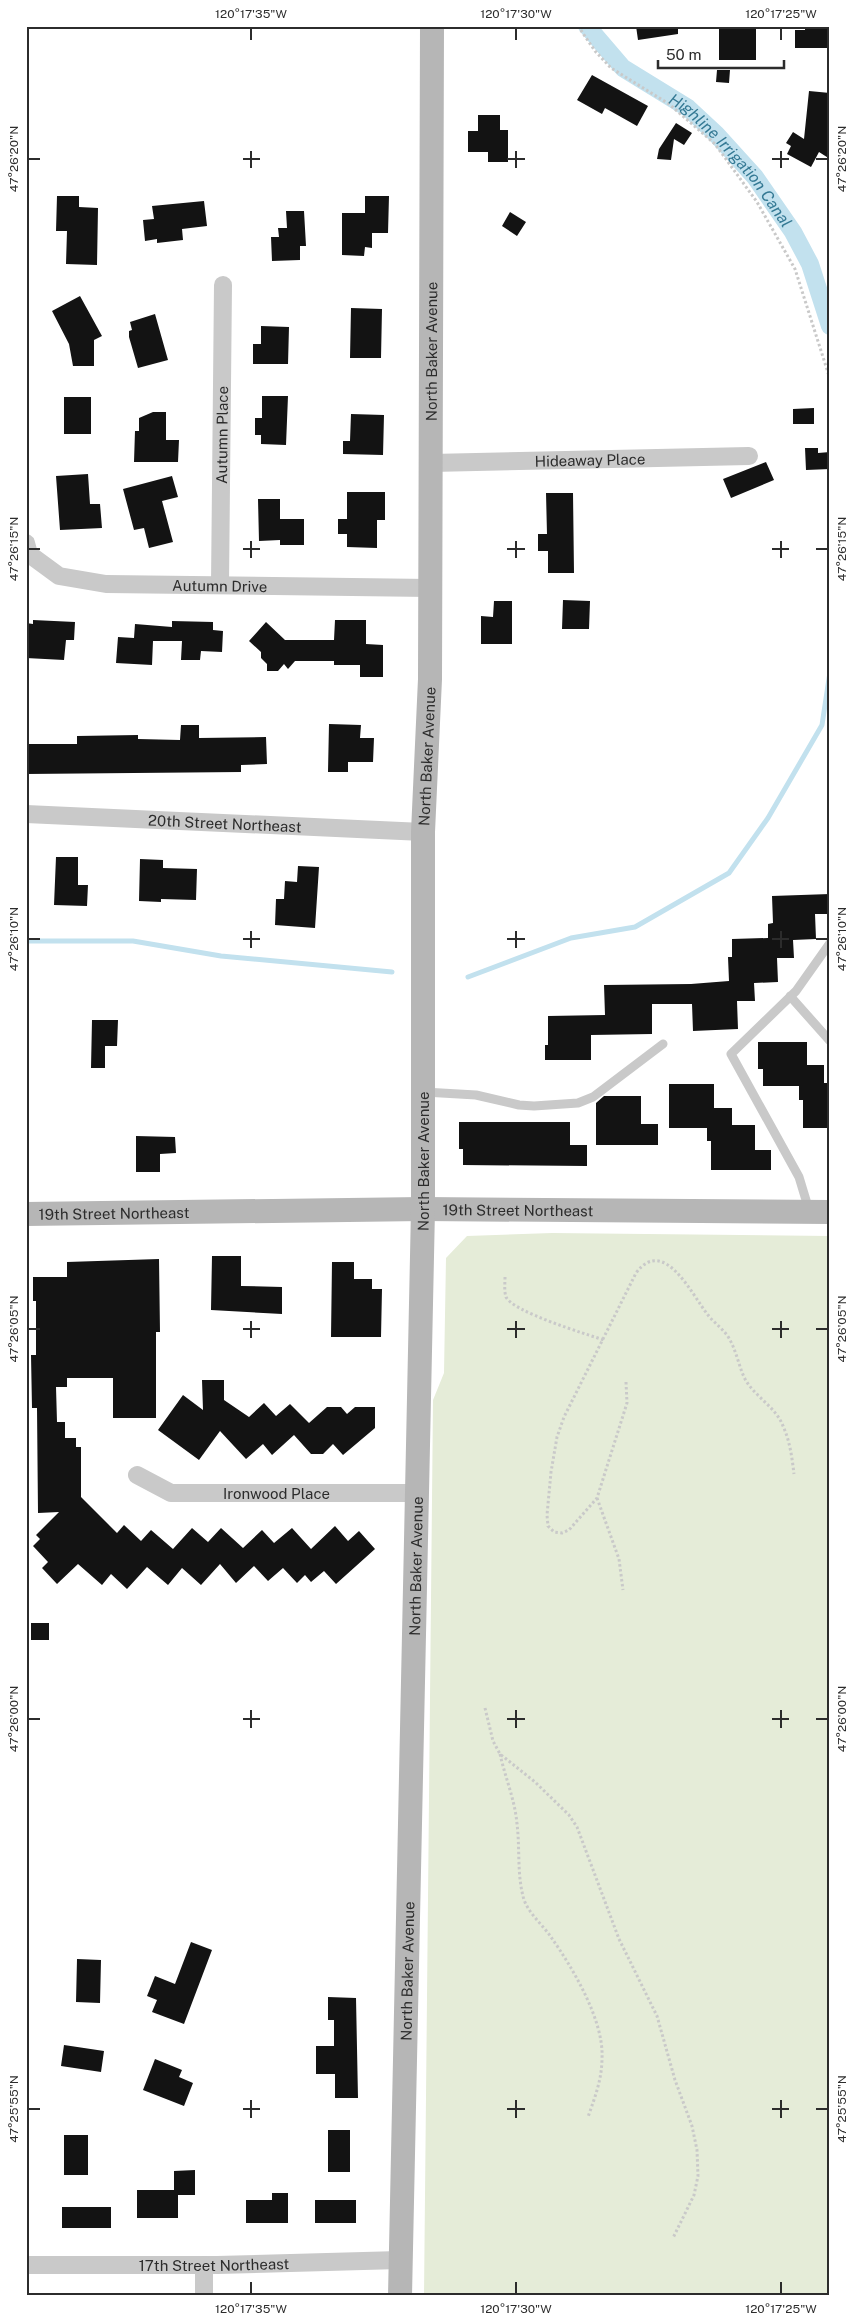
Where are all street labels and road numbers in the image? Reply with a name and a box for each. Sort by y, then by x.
street label: North Baker Avenue [422,282,440,421]
street label: Autumn Place [213,386,230,484]
street label: Hideaway Place [534,450,646,469]
street label: Autumn Drive [172,576,267,594]
street label: North Baker Avenue [415,686,438,826]
street label: 20th Street Northeast [148,811,302,835]
street label: North Baker Avenue [414,1091,432,1231]
street label: 19th Street Northeast [442,1201,594,1219]
street label: 19th Street Northeast [38,1203,190,1222]
street label: Ironwood Place [223,1485,330,1502]
street label: North Baker Avenue [405,1496,425,1636]
street label: North Baker Avenue [397,1901,417,2041]
street label: 17th Street Northeast [139,2255,290,2274]

